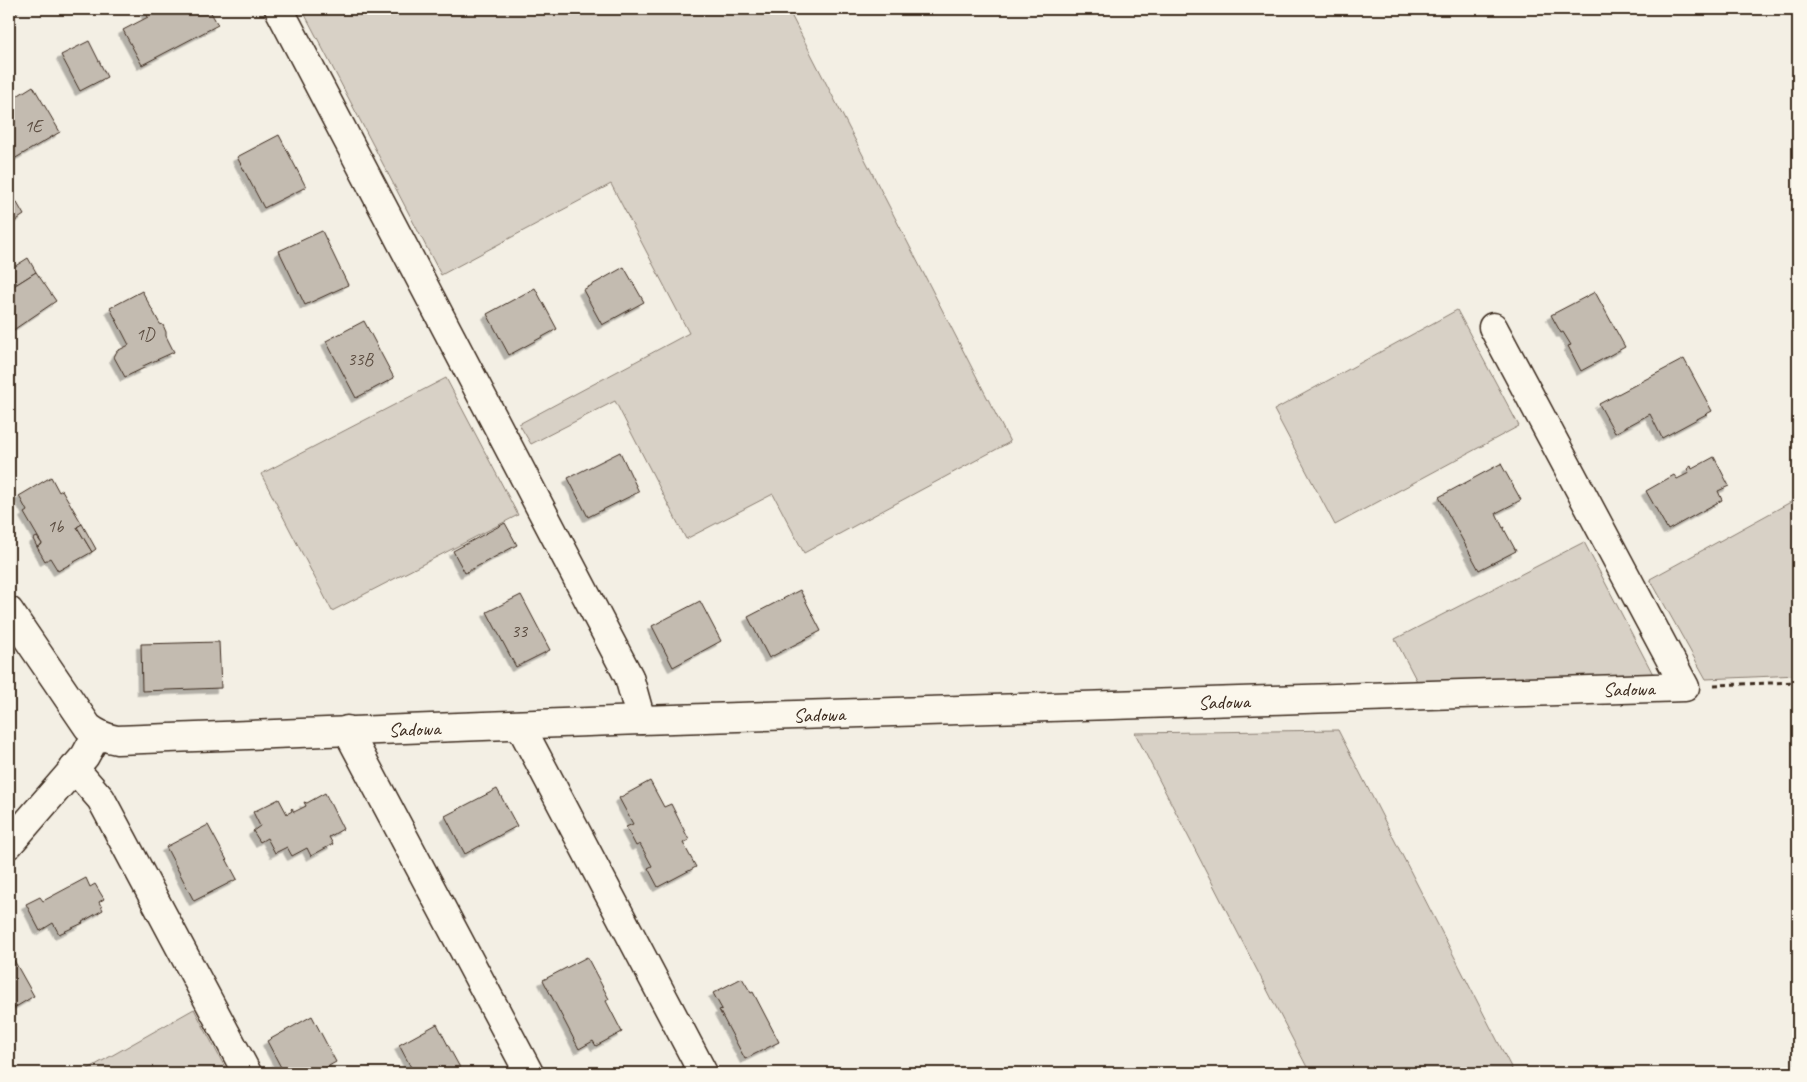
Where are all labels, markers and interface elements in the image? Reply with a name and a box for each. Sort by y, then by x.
house number: 1E [24,115,44,137]
house number: 1D [136,323,156,345]
house number: 33B [347,348,374,370]
house number: 1b [47,515,64,537]
house number: 33 [511,620,529,642]
street label: Sadowa [1602,675,1657,702]
street label: Sadowa [1198,688,1252,715]
street label: Sadowa [793,701,847,728]
street label: Sadowa [388,715,442,742]

